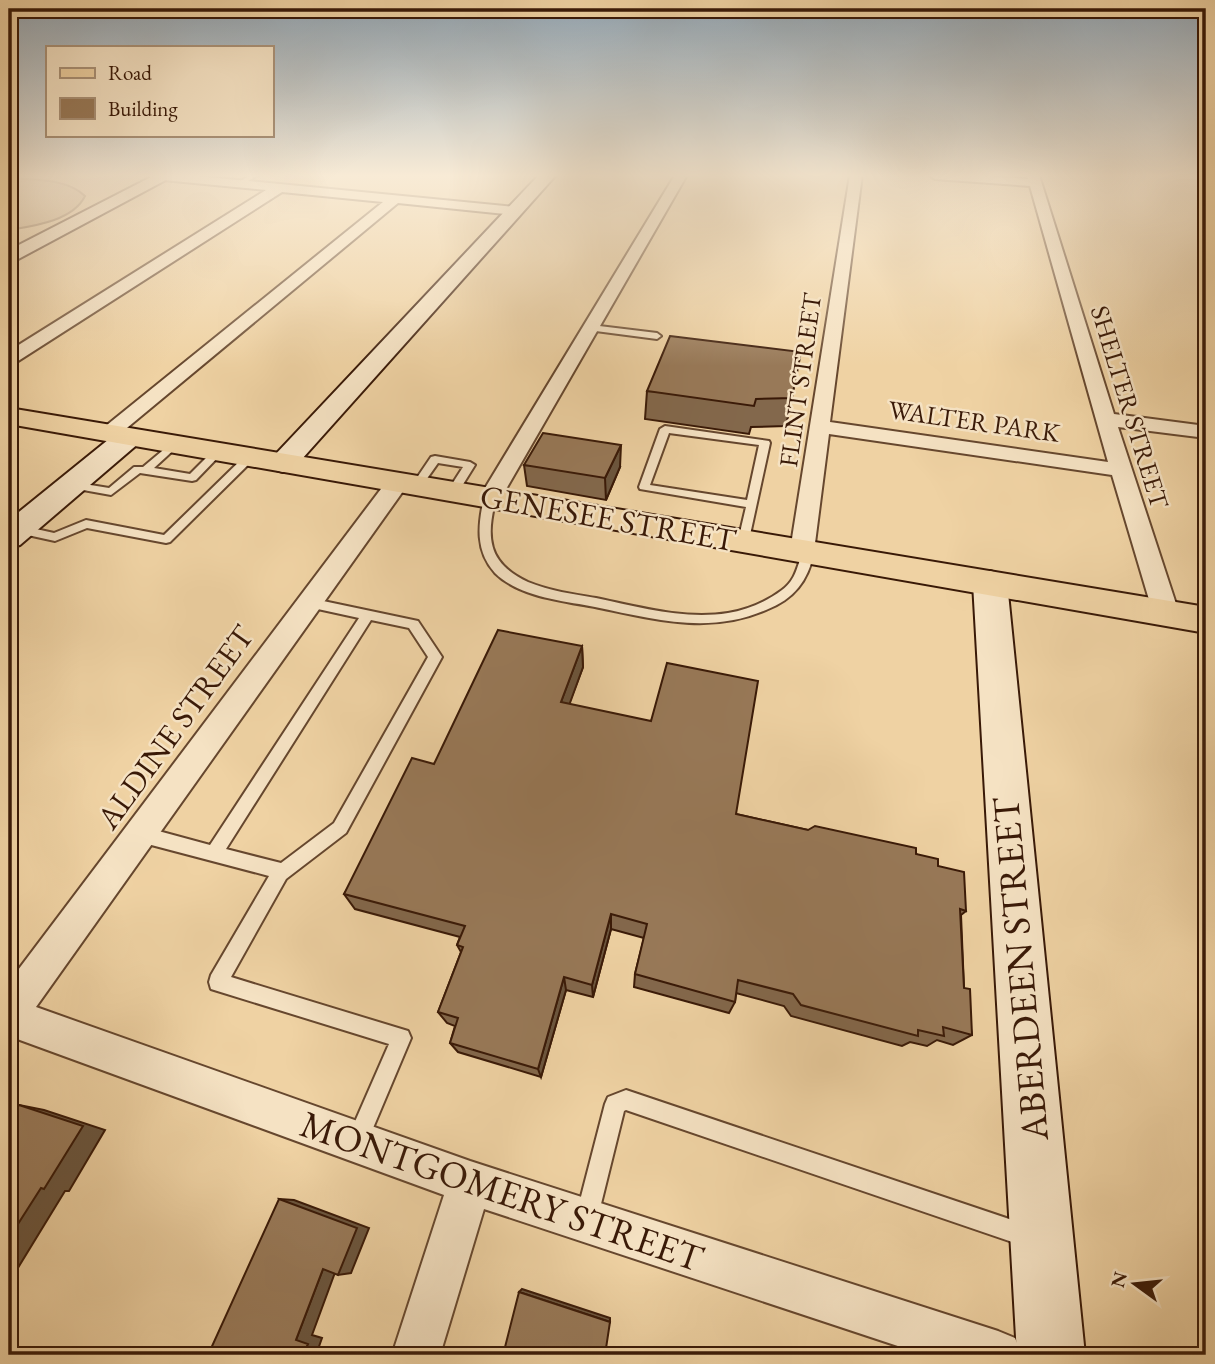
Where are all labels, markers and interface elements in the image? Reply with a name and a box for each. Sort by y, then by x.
legend [46,46,273,136]
text: Road [108,59,152,86]
text: Building [108,95,178,122]
street label: FLINT STREET [771,290,829,469]
street label: SHELTER STREET [1083,301,1177,513]
street label: WALTER PARK [886,392,1062,450]
street label: GENESEE STREET [477,475,740,561]
street label: ALDINE STREET [86,616,264,838]
street label: ABERDEEN STREET [980,795,1059,1144]
street label: MONTGOMERY STREET [294,1099,710,1283]
north arrow [1100,1248,1170,1318]
text: N [1105,1268,1133,1290]

